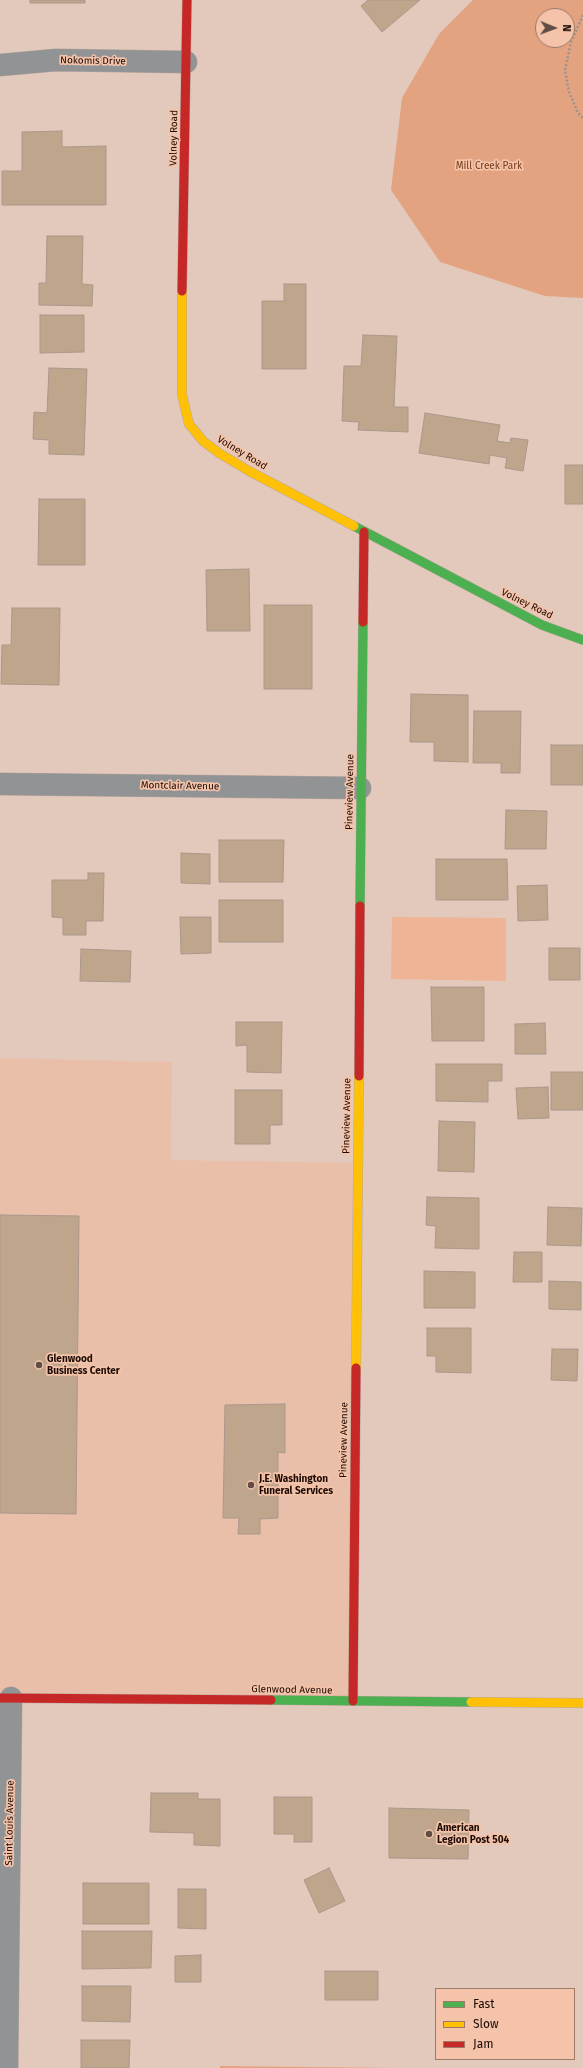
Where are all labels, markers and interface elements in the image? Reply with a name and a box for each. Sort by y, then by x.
north arrow [535,8,575,48]
text: N [560,24,573,32]
street label: Nokomis Drive [60,54,126,68]
street label: Volney Road [168,110,180,166]
park label: Mill Creek Park [456,160,522,172]
street label: Volney Road [215,433,269,473]
street label: Volney Road [499,586,555,622]
street label: Pineview Avenue [343,754,357,830]
street label: Montclair Avenue [141,779,219,793]
street label: Pineview Avenue [340,1078,354,1154]
place label: Glenwood Business Center [47,1353,120,1376]
marker: Glenwood Business Center [34,1360,44,1370]
street label: Pineview Avenue [337,1402,351,1478]
place label: J.E. Washington Funeral Services [259,1473,333,1496]
marker: J.E. Washington Funeral Services [246,1480,256,1490]
street label: Glenwood Avenue [251,1683,333,1697]
street label: Saint Louis Avenue [3,1780,17,1866]
place label: American Legion Post 504 [437,1822,509,1846]
marker: American Legion Post 504 [424,1829,434,1839]
legend [435,1988,575,2060]
text: Fast [473,1997,495,2011]
text: Slow [473,2017,499,2031]
text: Jam [473,2037,493,2051]

